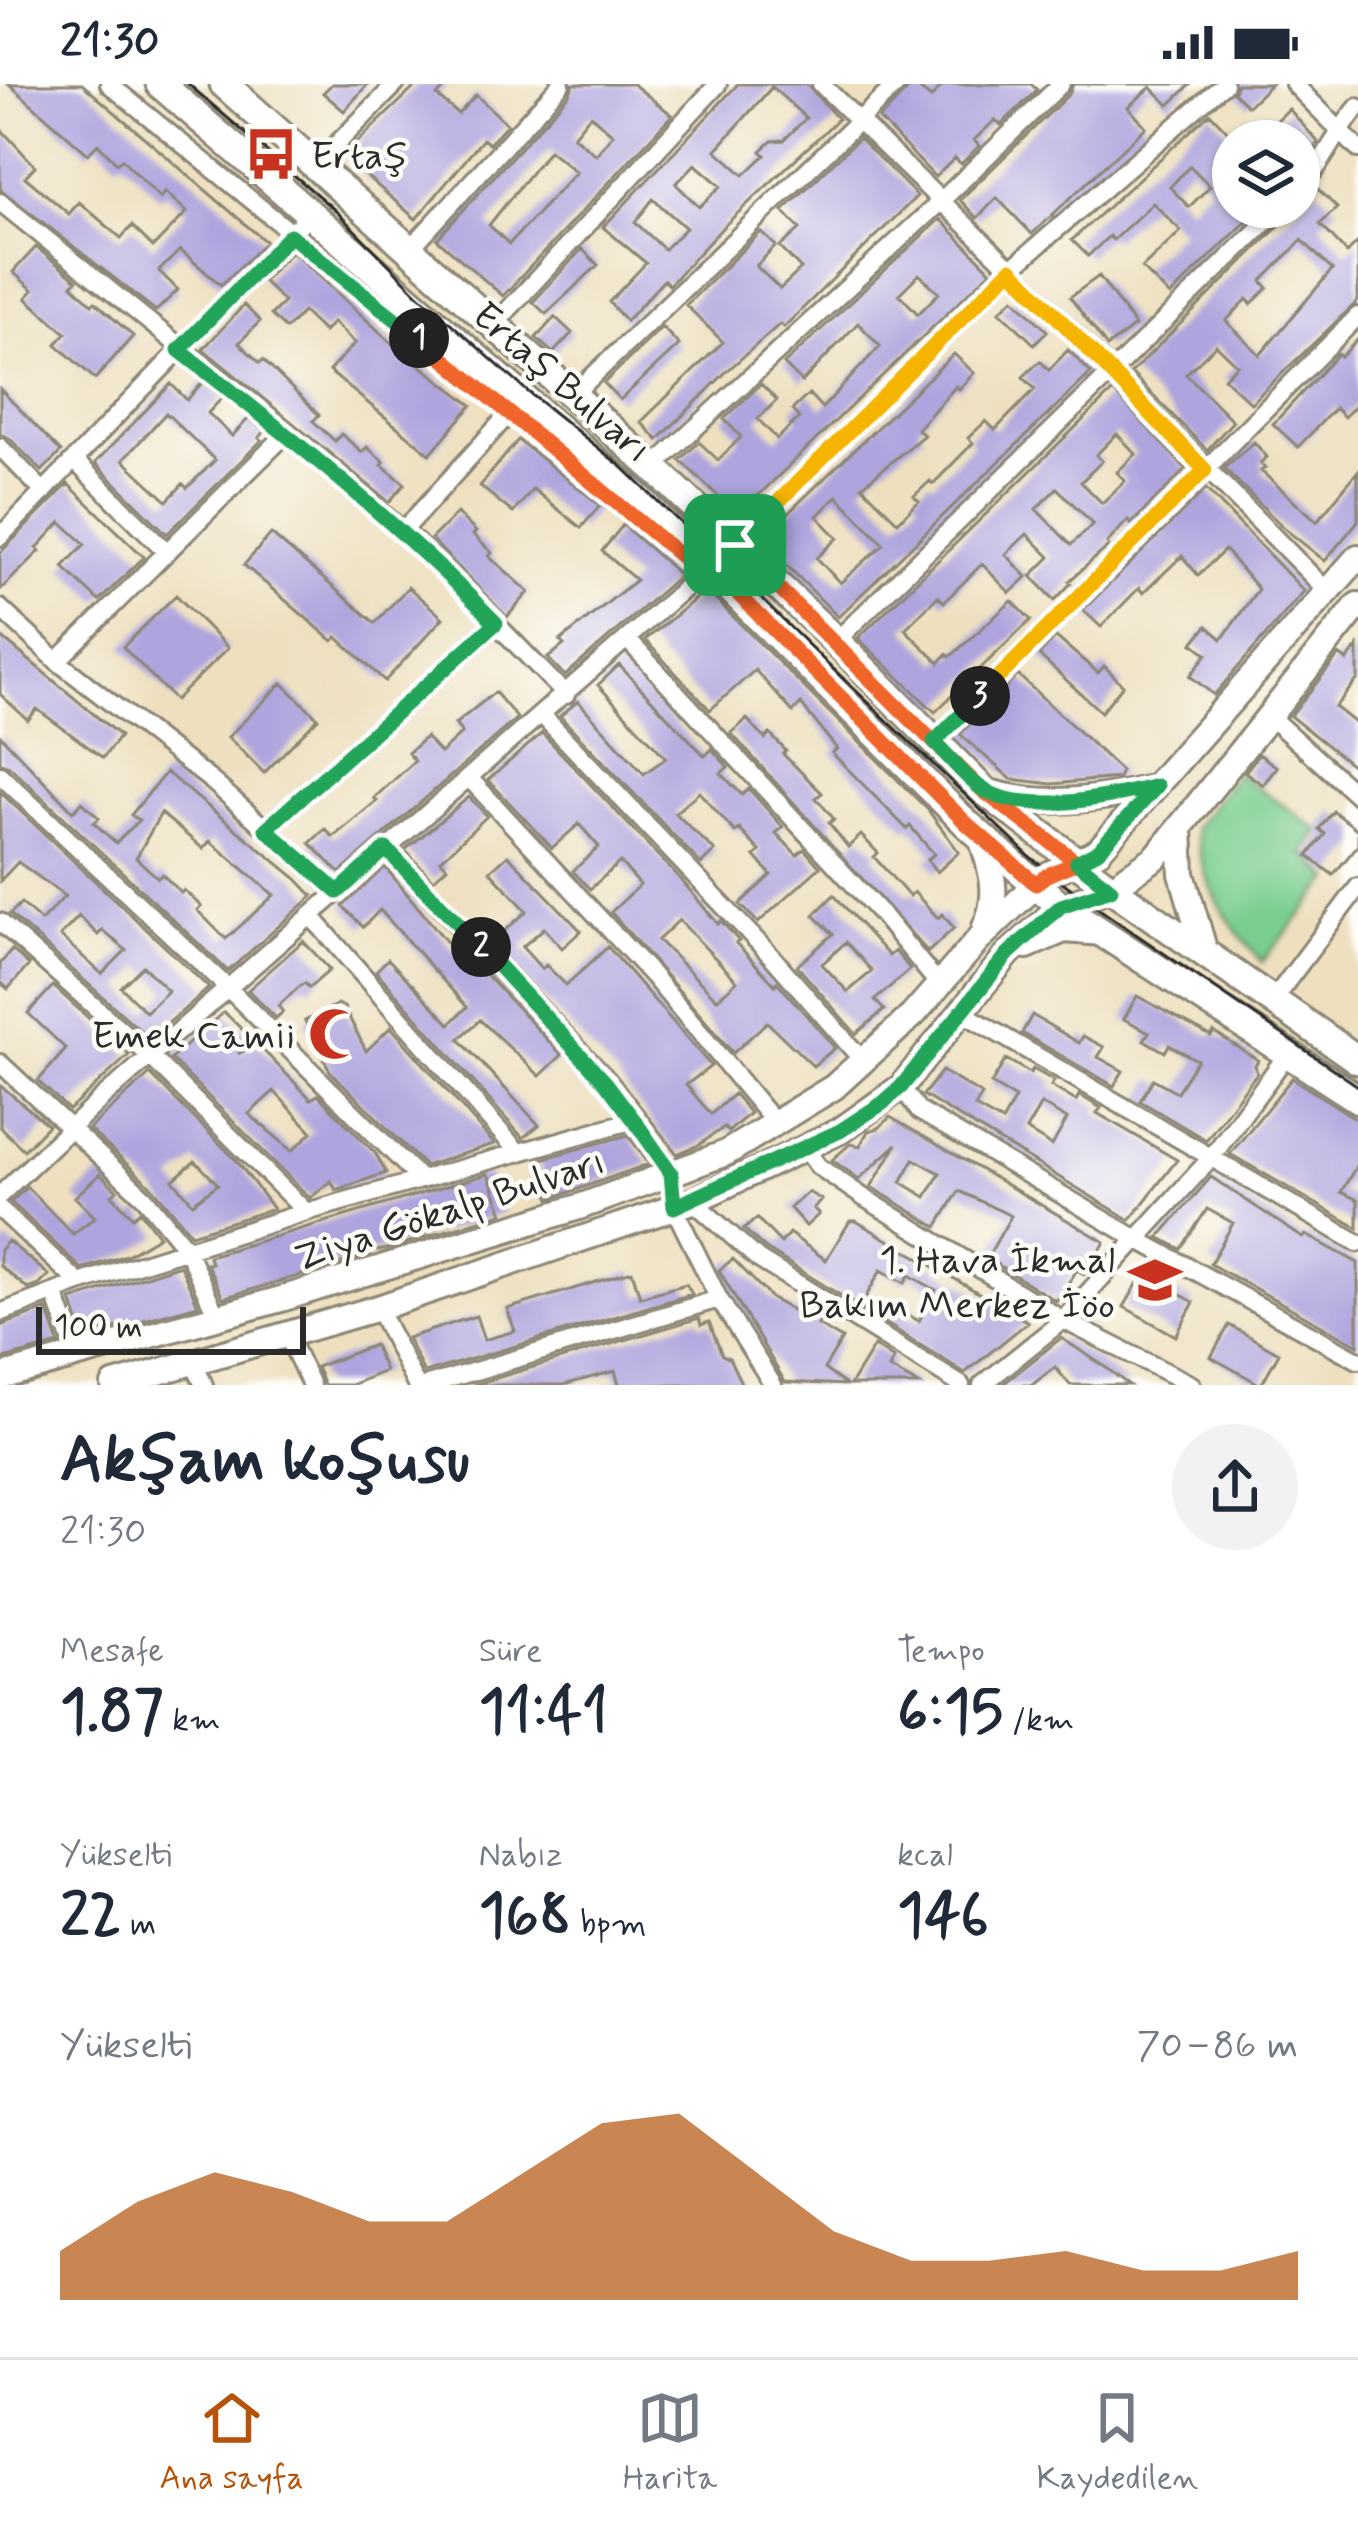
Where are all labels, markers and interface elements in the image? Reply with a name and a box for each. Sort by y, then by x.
text: 21:30 [60,13,160,72]
map controls [1212,120,1320,228]
button: layers [1212,120,1320,228]
bus stop icon: Ertaş [242,125,300,183]
place label: Ertaş [311,132,408,183]
street label: Ertaş Bulvarı [460,292,661,476]
pin: 1 [389,308,449,368]
text: 1 [412,316,426,360]
pin [684,494,786,596]
icon: arrive [702,512,768,578]
pin: 3 [950,666,1010,726]
text: 3 [973,674,987,718]
pin: 2 [451,917,511,977]
text: 2 [473,925,489,969]
mosque icon: Emek Camii [306,1005,364,1063]
place label: Emek Camii [92,1012,295,1063]
street label: Ziya Gökalp Bulvarı [289,1137,612,1286]
place label: 1. Hava İkmal Bakım Merkez İöo [799,1236,1115,1332]
school or university icon: 1. Hava İkmal Bakım Merkez İöo [1126,1251,1184,1309]
scale bar [36,1301,306,1354]
text: 100 m [54,1306,143,1350]
text: Akşam koşusu [60,1419,470,1505]
button: share [1172,1424,1298,1550]
text: 21:30 [60,1507,146,1558]
text: Mesafe [60,1630,164,1674]
text: Süre [479,1630,542,1674]
text: Tempo [897,1630,985,1674]
text: 1.87 [60,1674,163,1753]
text: 11:41 [479,1674,608,1753]
text: 6:15 [897,1674,1003,1753]
text: km [163,1699,220,1743]
text: /km [1003,1699,1074,1743]
text: Yükselti [60,1834,172,1878]
text: Nabız [479,1834,562,1878]
text: kcal [897,1834,953,1878]
text: 22 [60,1878,121,1957]
text: 168 [479,1878,571,1957]
text: 146 [897,1878,989,1957]
text: m [121,1903,156,1947]
text: bpm [571,1903,646,1947]
text: Yükselti [60,2021,192,2072]
text: 70–86 m [1137,2021,1298,2072]
tab: Ana sayfa [160,2385,304,2501]
tab: Harita [623,2385,717,2501]
tab: Kaydedilen [1036,2385,1198,2501]

